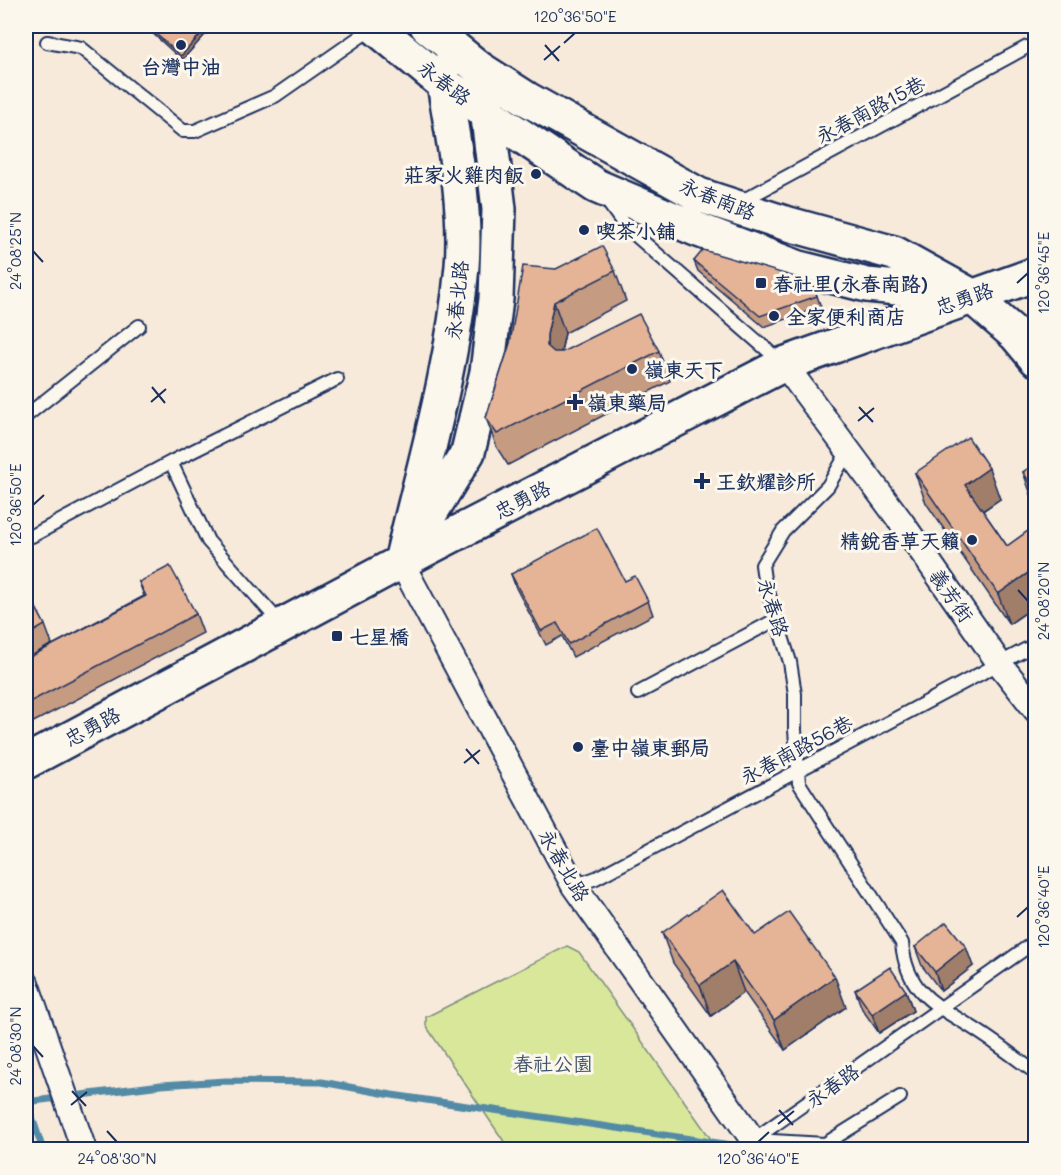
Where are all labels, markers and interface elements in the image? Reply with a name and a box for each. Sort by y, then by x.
text: 120°36'50"E [533,6,617,26]
marker: 台灣中油 [174,38,188,52]
place label: 台灣中油 [141,53,221,79]
street label: 永春路 [413,54,478,111]
street label: 永春南路15巷 [811,69,930,149]
place label: 莊家火雞肉飯 [404,161,524,187]
marker: 莊家火雞肉飯 [529,167,543,181]
street label: 永春南路 [676,171,761,225]
text: 24°08'25"N [5,212,25,290]
place label: 喫茶小舖 [596,217,676,243]
marker: 喫茶小舖 [577,223,591,237]
text: 120°36'45"E [1033,231,1053,314]
street label: 永春北路 [439,258,473,341]
place label: 春社里(永春南路) [773,270,928,296]
marker: 春社里(永春南路) [754,276,768,290]
street label: 忠勇路 [931,276,998,320]
place label: 全家便利商店 [786,303,906,329]
marker: 全家便利商店 [767,309,781,323]
place label: 嶺東天下 [644,356,724,382]
marker: 嶺東天下 [625,362,639,376]
place label: 嶺東藥局 [587,389,667,415]
marker: 嶺東藥局 [568,395,582,409]
text: 120°36'50"E [5,463,25,547]
place label: 王欽耀診所 [716,468,816,494]
marker: 王欽耀診所 [693,472,711,490]
street label: 忠勇路 [489,473,556,524]
place label: 精銳香草天籟 [840,527,960,553]
marker: 精銳香草天籟 [965,533,979,547]
text: 24°08'20"N [1033,562,1053,640]
street label: 義芳街 [924,563,980,627]
street label: 永春路 [753,575,795,640]
place label: 七星橋 [349,623,409,649]
marker: 七星橋 [330,629,344,643]
street label: 忠勇路 [59,700,125,752]
street label: 永春南路56巷 [735,708,858,790]
place label: 臺中嶺東郵局 [590,734,710,760]
marker: 臺中嶺東郵局 [571,740,585,754]
street label: 永春北路 [534,824,597,907]
text: 120°36'40"E [1033,865,1053,949]
text: 24°08'30"N [5,1007,25,1086]
park label: 春社公園 [513,1050,593,1076]
street label: 永春路 [800,1057,865,1113]
text: 24°08'30"N [78,1148,157,1168]
text: 120°36'40"E [716,1148,800,1168]

